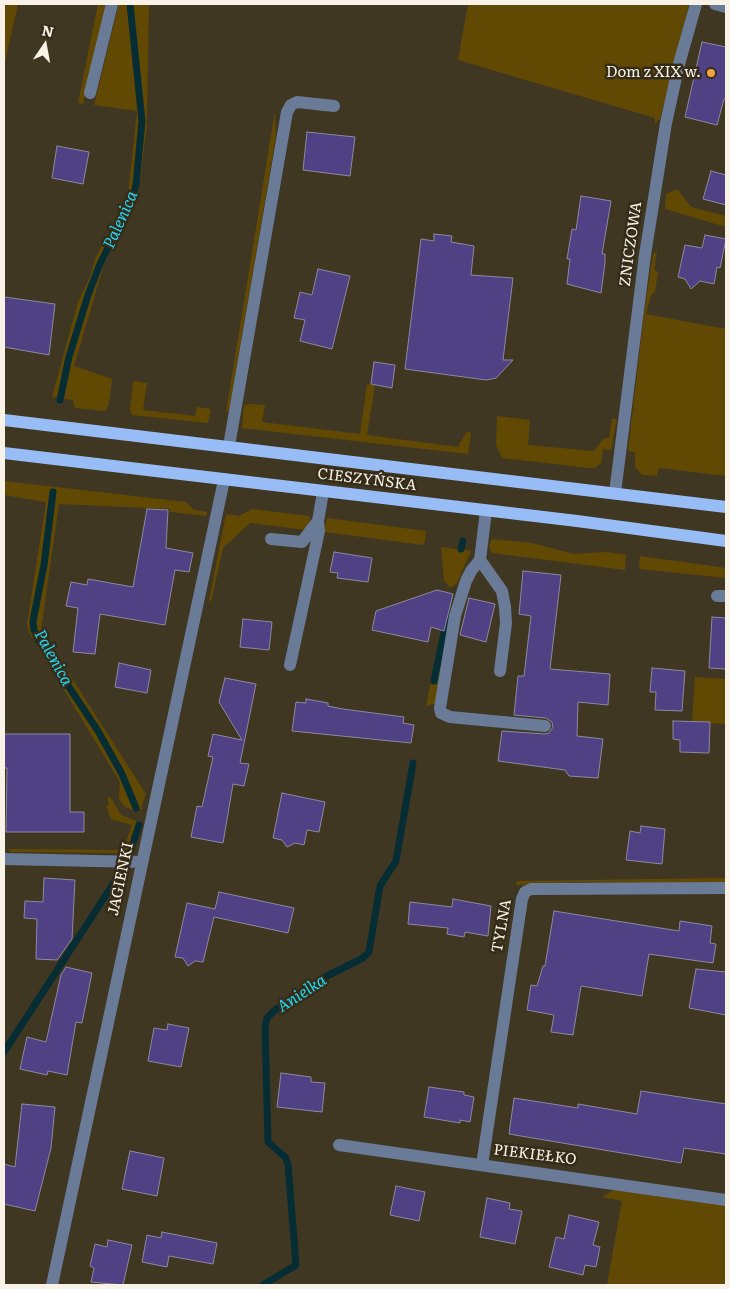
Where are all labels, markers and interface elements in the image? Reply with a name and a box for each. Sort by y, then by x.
text: N [40,19,56,41]
north arrow [20,20,70,70]
place label: Dom z XIX w. [606,64,701,82]
marker: Dom z XIX w. [705,67,717,79]
water label: Palenica [100,188,142,252]
street label: ZNICZOWA [616,200,646,288]
street label: CIESZYŃSKA [316,465,418,495]
water label: Palenica [30,627,76,689]
street label: JAGIENKI [104,840,138,918]
street label: TYLNA [488,898,516,954]
water label: Anielka [274,971,330,1017]
street label: PIEKIEŁKO [493,1141,577,1169]

